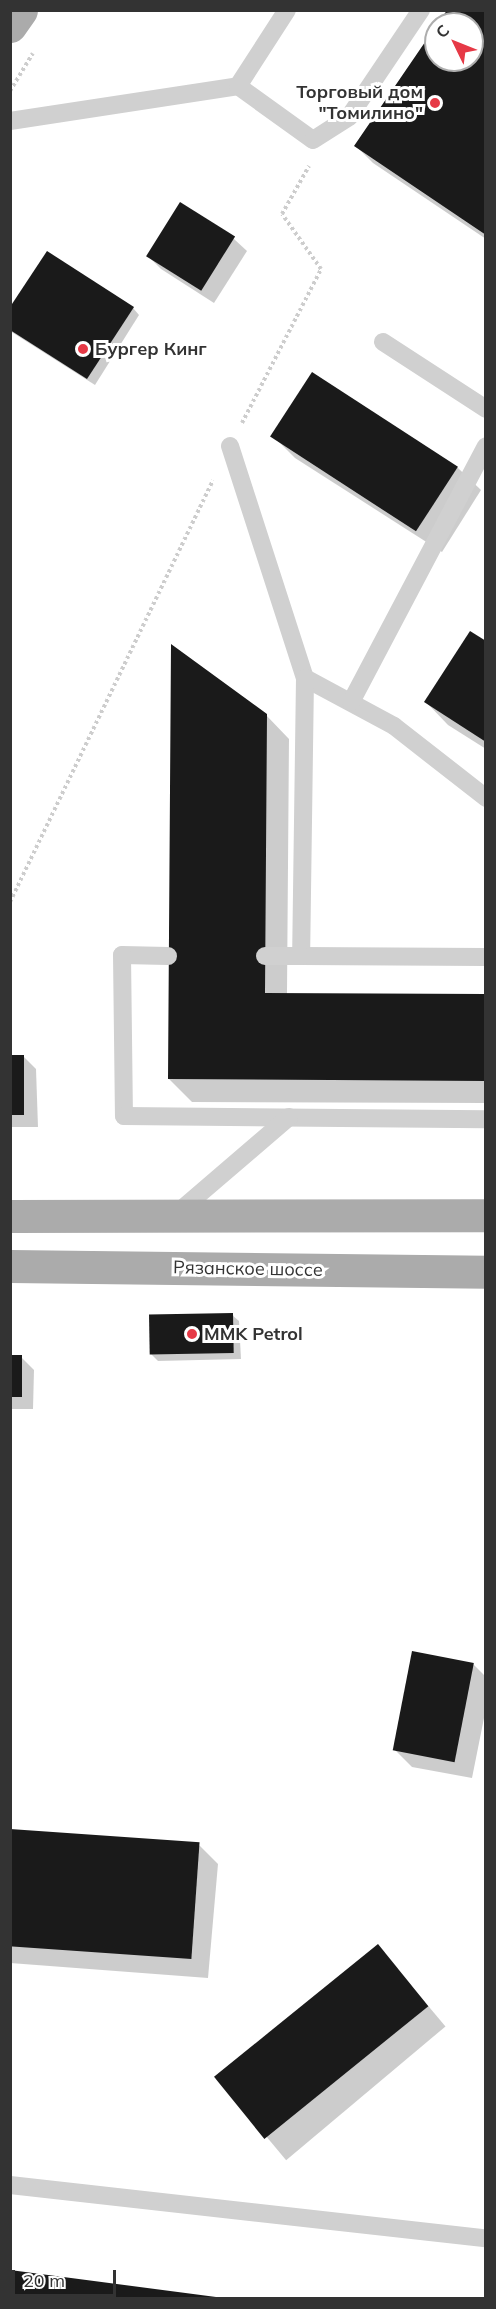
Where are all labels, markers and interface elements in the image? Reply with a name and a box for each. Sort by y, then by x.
north arrow [424,12,484,72]
text: С [431,20,453,42]
place label: Торговый дом "Томилино" [296,82,423,124]
marker: Торговый дом "Томилино" [428,96,442,110]
place label: Бургер Кинг [95,338,207,360]
marker: Бургер Кинг [76,342,90,356]
street label: Рязанское шоссе [173,1257,323,1281]
place label: MMK Petrol [204,1323,303,1345]
marker: MMK Petrol [185,1327,199,1341]
scale bar [15,2258,118,2296]
text: 20 m [23,2269,65,2292]

